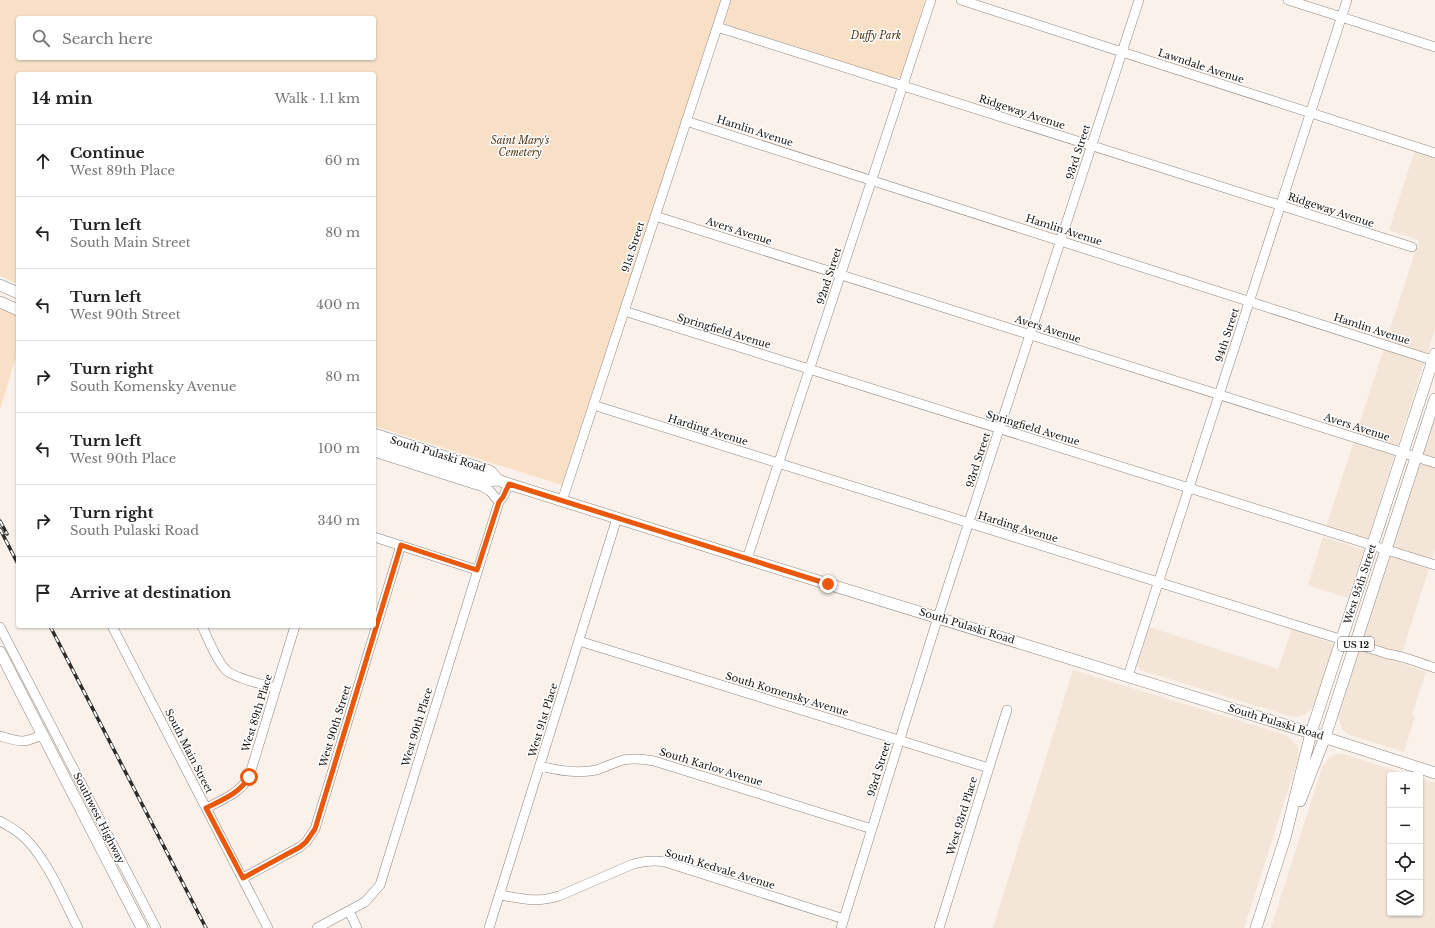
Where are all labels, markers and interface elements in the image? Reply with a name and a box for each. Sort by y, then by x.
search box [16,16,376,60]
icon: search [30,27,52,49]
text: Search here [62,29,153,48]
park label: Duffy Park [850,29,901,42]
street label: Lawndale Avenue [1156,46,1246,86]
text: 14 min [32,88,93,109]
text: Walk · 1.1 km [275,90,360,107]
street label: Ridgeway Avenue [977,92,1067,132]
street label: Hamlin Avenue [715,113,795,150]
street label: 93rd Street [1063,123,1093,181]
park label: Saint Mary's Cemetery [491,134,549,159]
text: Continue [70,143,145,162]
icon: ahead [32,150,54,172]
text: 60 m [325,152,360,169]
text: West 89th Place [70,162,175,179]
street label: Ridgeway Avenue [1286,190,1376,230]
street label: Hamlin Avenue [1024,212,1104,249]
street label: Avers Avenue [703,214,774,248]
text: Turn left [70,215,141,234]
street label: 91st Street [619,220,647,274]
icon: left [32,222,54,244]
text: 80 m [325,224,360,241]
text: South Main Street [70,234,191,251]
street label: 92nd Street [814,246,844,306]
text: Turn left [70,287,141,306]
icon: left [32,294,54,316]
text: 400 m [316,296,360,313]
text: West 90th Street [70,306,181,323]
street label: 94th Street [1212,306,1242,364]
street label: Springfield Avenue [676,311,773,351]
street label: Hamlin Avenue [1332,311,1412,348]
street label: Avers Avenue [1012,312,1083,346]
text: Turn right [70,359,153,378]
icon: right [32,366,54,388]
text: 80 m [325,368,360,385]
text: South Komensky Avenue [70,378,236,395]
street label: Springfield Avenue [985,408,1082,448]
street label: Avers Avenue [1321,410,1392,444]
street label: Harding Avenue [666,412,750,448]
text: Turn left [70,431,141,450]
street label: 93rd Street [963,431,993,489]
street label: South Pulaski Road [389,433,488,475]
icon: left [32,438,54,460]
text: 100 m [318,440,360,457]
text: West 90th Place [70,450,176,467]
text: Turn right [70,503,153,522]
street label: Harding Avenue [976,509,1060,545]
icon: right [32,510,54,532]
text: 340 m [317,512,360,529]
text: South Pulaski Road [70,522,199,539]
street label: West 95th Street [1341,542,1379,627]
route end [819,575,837,593]
icon: arrive [32,582,54,604]
text: Arrive at destination [70,583,231,602]
street label: South Pulaski Road [918,605,1017,647]
road number: US 12 [1338,637,1374,651]
street label: South Komensky Avenue [724,669,850,719]
street label: West 89th Place [239,672,275,754]
street label: West 91st Place [525,681,561,760]
street label: West 90th Street [316,683,354,770]
street label: West 90th Place [399,686,435,769]
street label: South Pulaski Road [1227,701,1326,743]
street label: South Main Street [162,707,216,796]
street label: 93rd Street [864,740,894,798]
street label: South Karlov Avenue [658,745,764,789]
route start [240,768,258,786]
street label: Southwest Highway [70,770,128,866]
map controls [1387,772,1423,916]
button: + [1387,772,1423,808]
street label: West 93rd Place [944,775,980,858]
button: − [1387,808,1423,844]
button: locate [1387,844,1423,880]
street label: South Kedvale Avenue [663,846,777,892]
button: layers [1387,880,1423,916]

